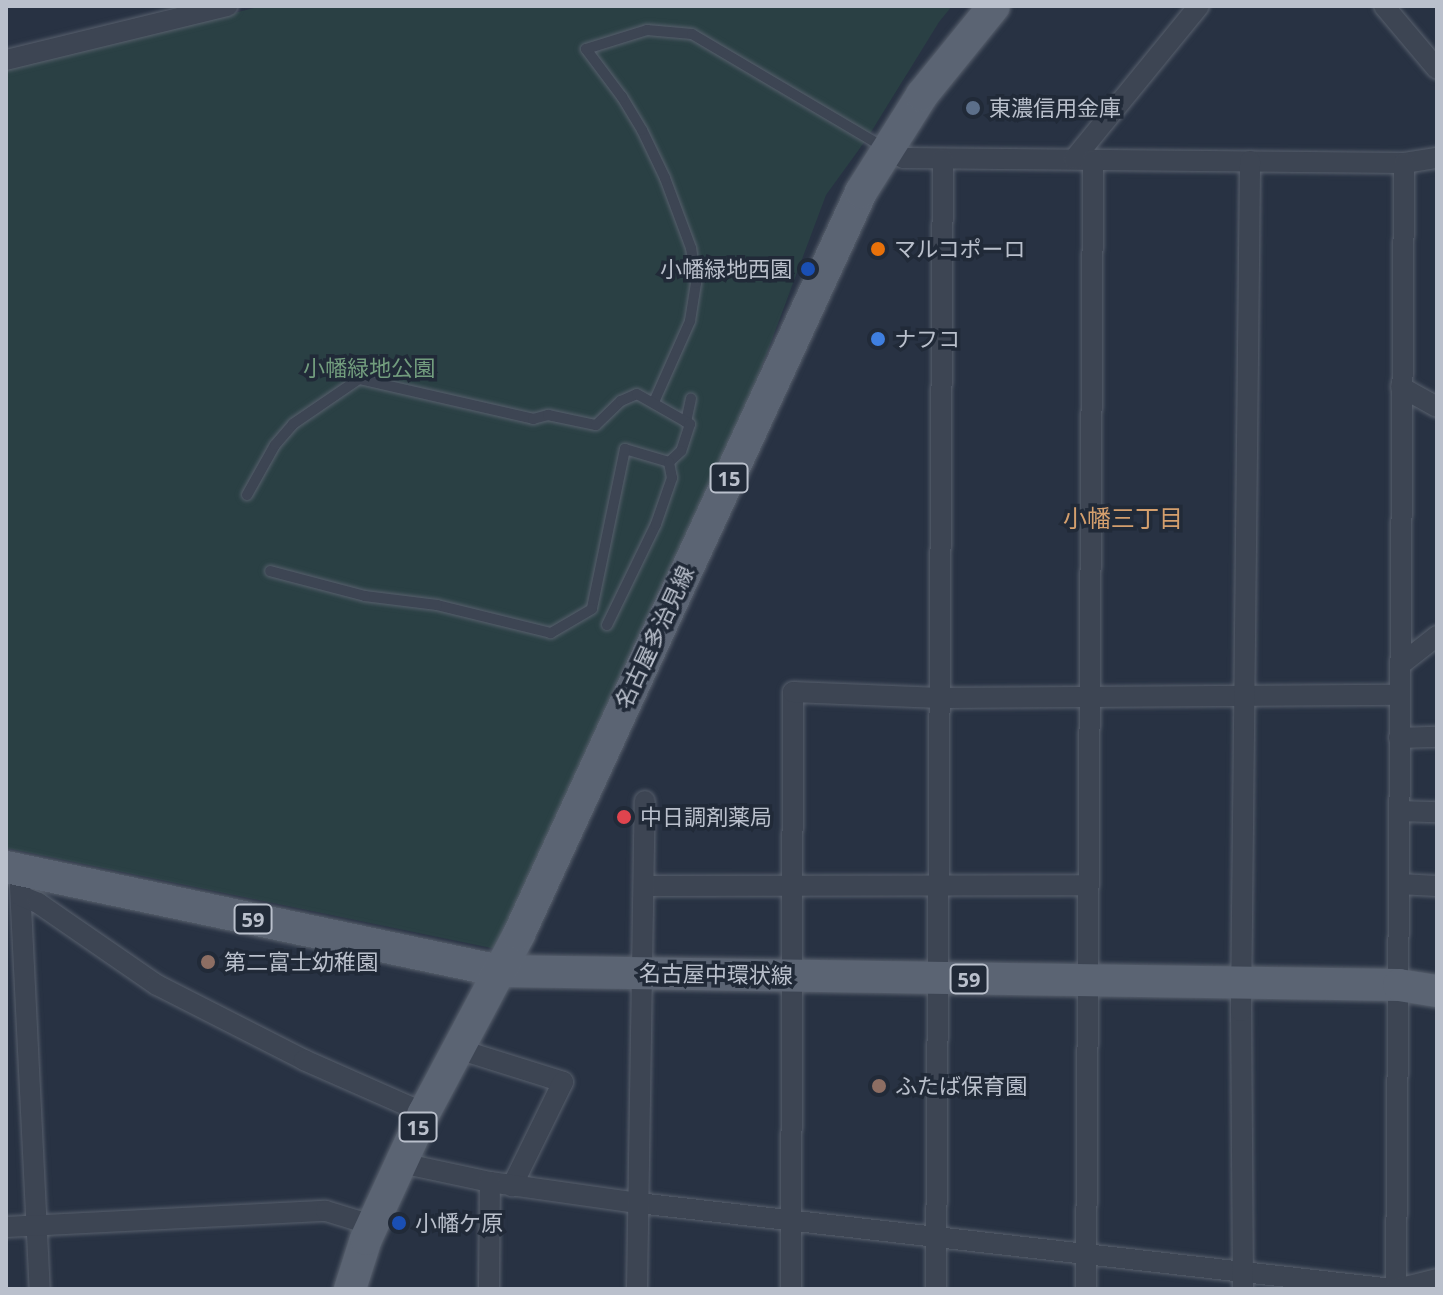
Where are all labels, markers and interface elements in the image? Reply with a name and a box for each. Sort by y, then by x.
place label: 東濃信用金庫 [989,95,1121,121]
marker: 東濃信用金庫 [964,99,982,117]
place label: マルコポーロ [894,236,1026,262]
marker: マルコポーロ [869,240,887,258]
place label: 小幡緑地西園 [660,256,792,282]
marker: 小幡緑地西園 [799,260,817,278]
place label: ナフコ [894,326,960,352]
marker: ナフコ [869,330,887,348]
park label: 小幡緑地公園 [303,355,435,381]
road number: 15 [709,462,749,494]
district label: 小幡三丁目 [1063,504,1183,532]
street label: 名古屋多治見線 [609,562,699,712]
place label: 中日調剤薬局 [640,804,772,830]
marker: 中日調剤薬局 [615,808,633,826]
road number: 59 [233,903,273,935]
place label: 第二富士幼稚園 [224,949,378,975]
marker: 第二富士幼稚園 [199,953,217,971]
street label: 名古屋中環状線 [639,959,793,989]
road number: 59 [949,963,989,995]
place label: ふたば保育園 [895,1073,1027,1099]
marker: ふたば保育園 [870,1077,888,1095]
road number: 15 [398,1111,438,1143]
place label: 小幡ケ原 [415,1210,503,1236]
marker: 小幡ケ原 [390,1214,408,1232]

